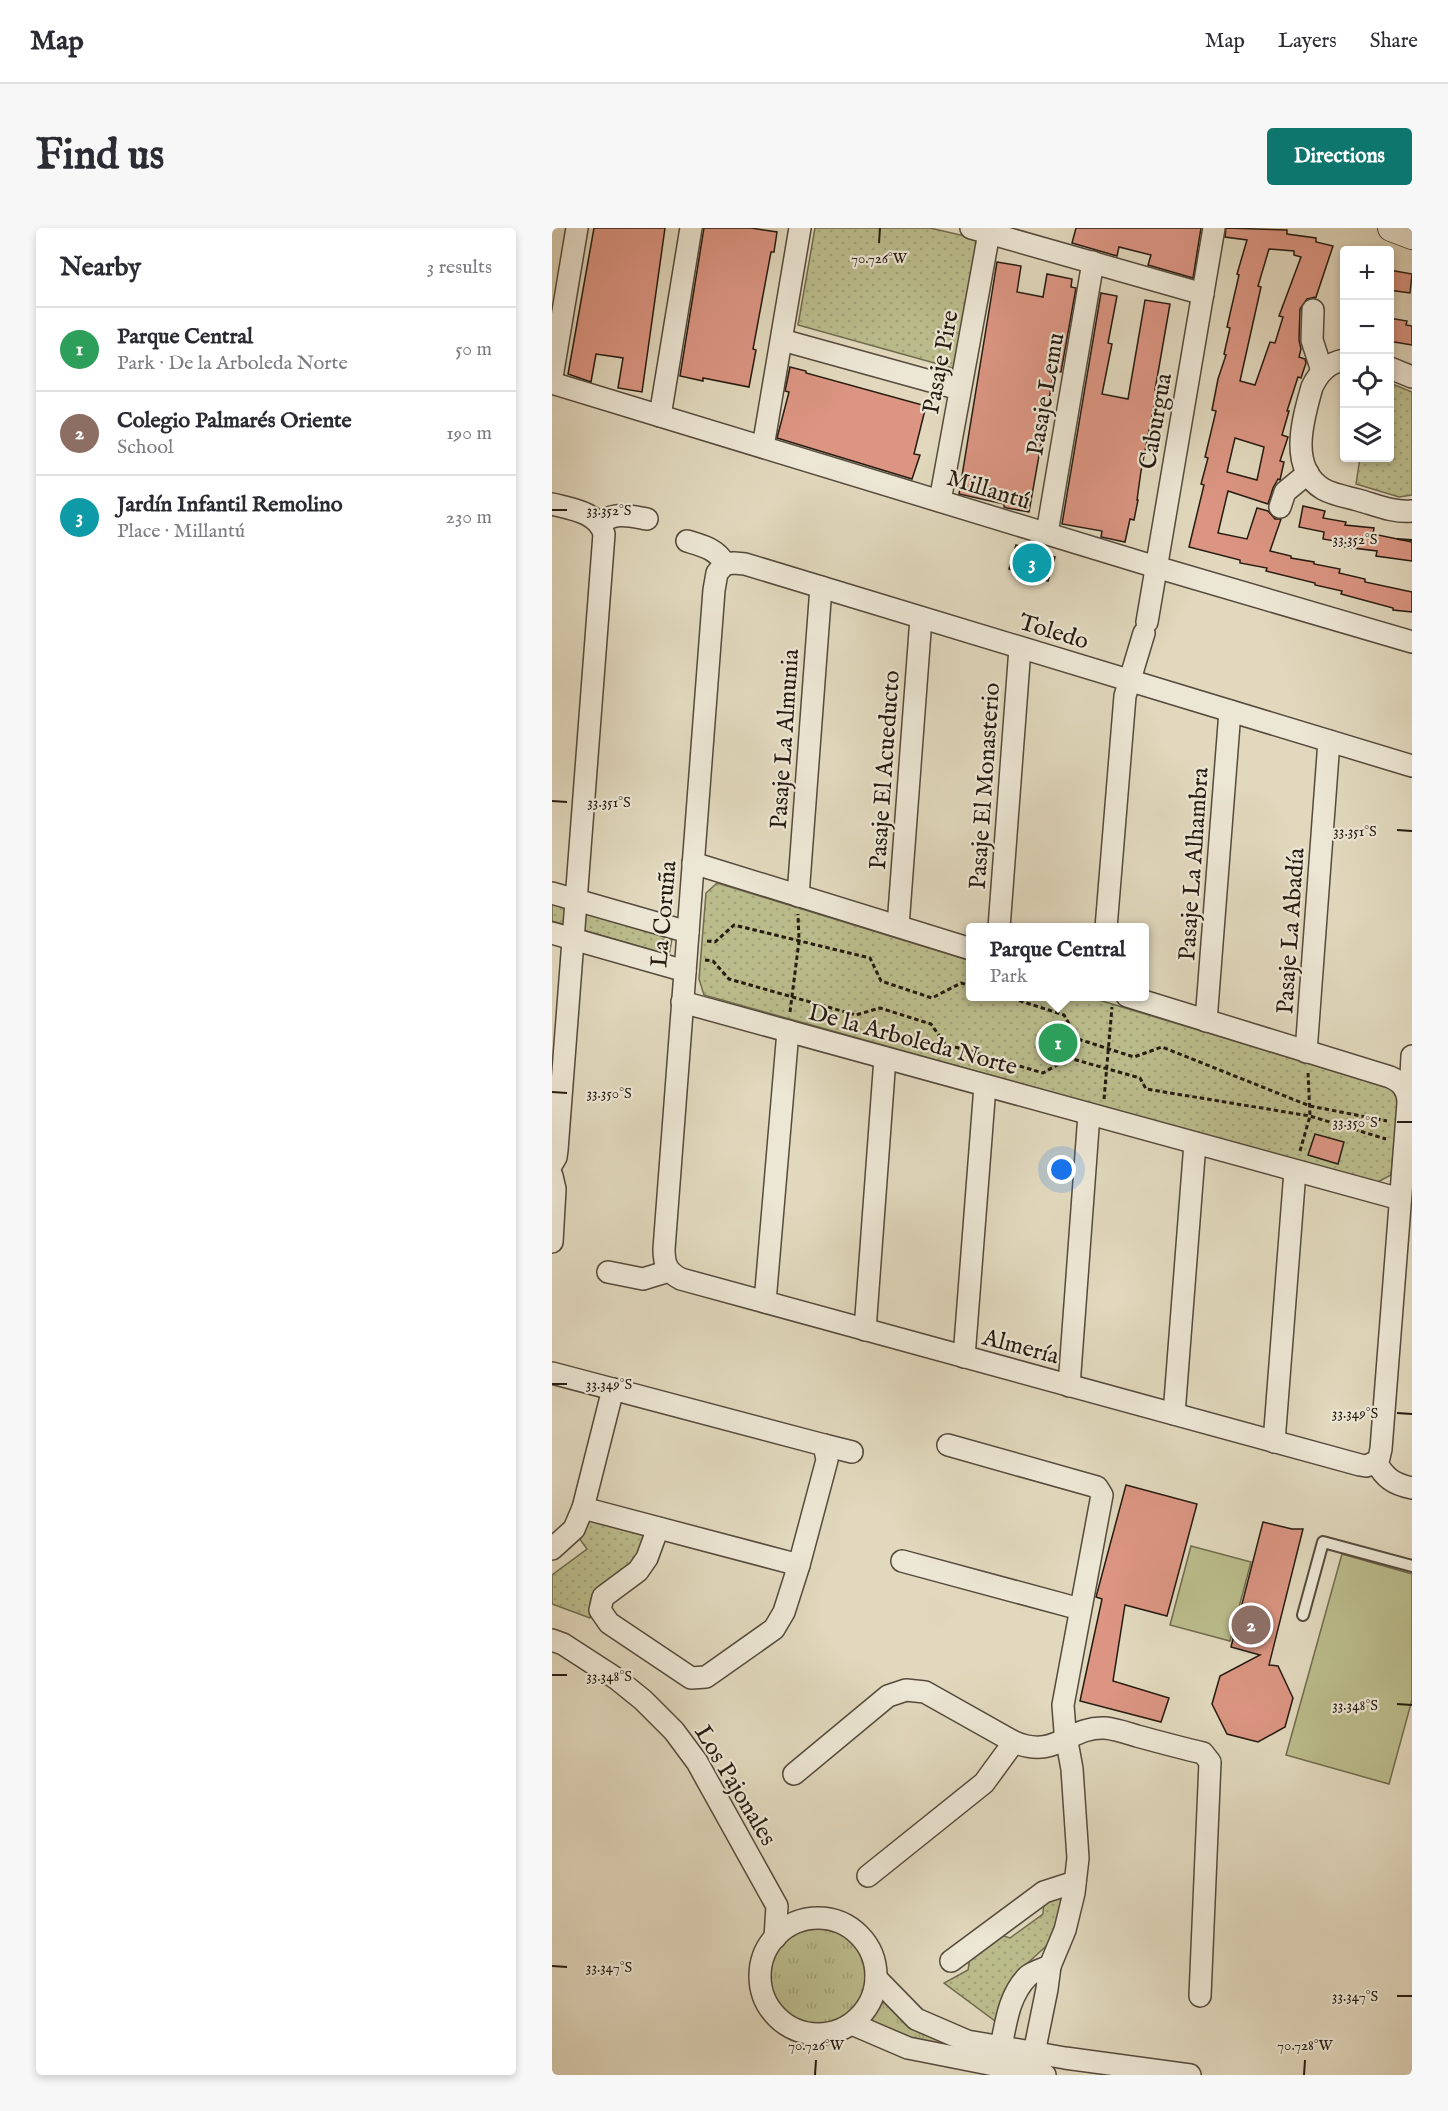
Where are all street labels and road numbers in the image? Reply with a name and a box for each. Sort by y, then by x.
street label: Pasaje Pire [916,308,967,417]
street label: Pasaje Lemu [1020,331,1073,458]
street label: Caburgua [1133,370,1180,472]
street label: Millantú [943,463,1034,518]
street label: Toledo [1015,607,1092,658]
street label: Pasaje La Almunia [764,647,807,830]
street label: Pasaje El Acueducto [863,669,908,871]
street label: Pasaje El Monasterio [963,682,1008,891]
street label: Pasaje La Alhambra [1172,766,1217,962]
street label: Pasaje La Abadía [1270,846,1313,1015]
street label: La Coruña [644,859,685,969]
street label: De la Arboleda Norte [805,998,1021,1083]
street label: Almería [978,1322,1063,1373]
street label: Los Pajonales [687,1720,783,1852]

